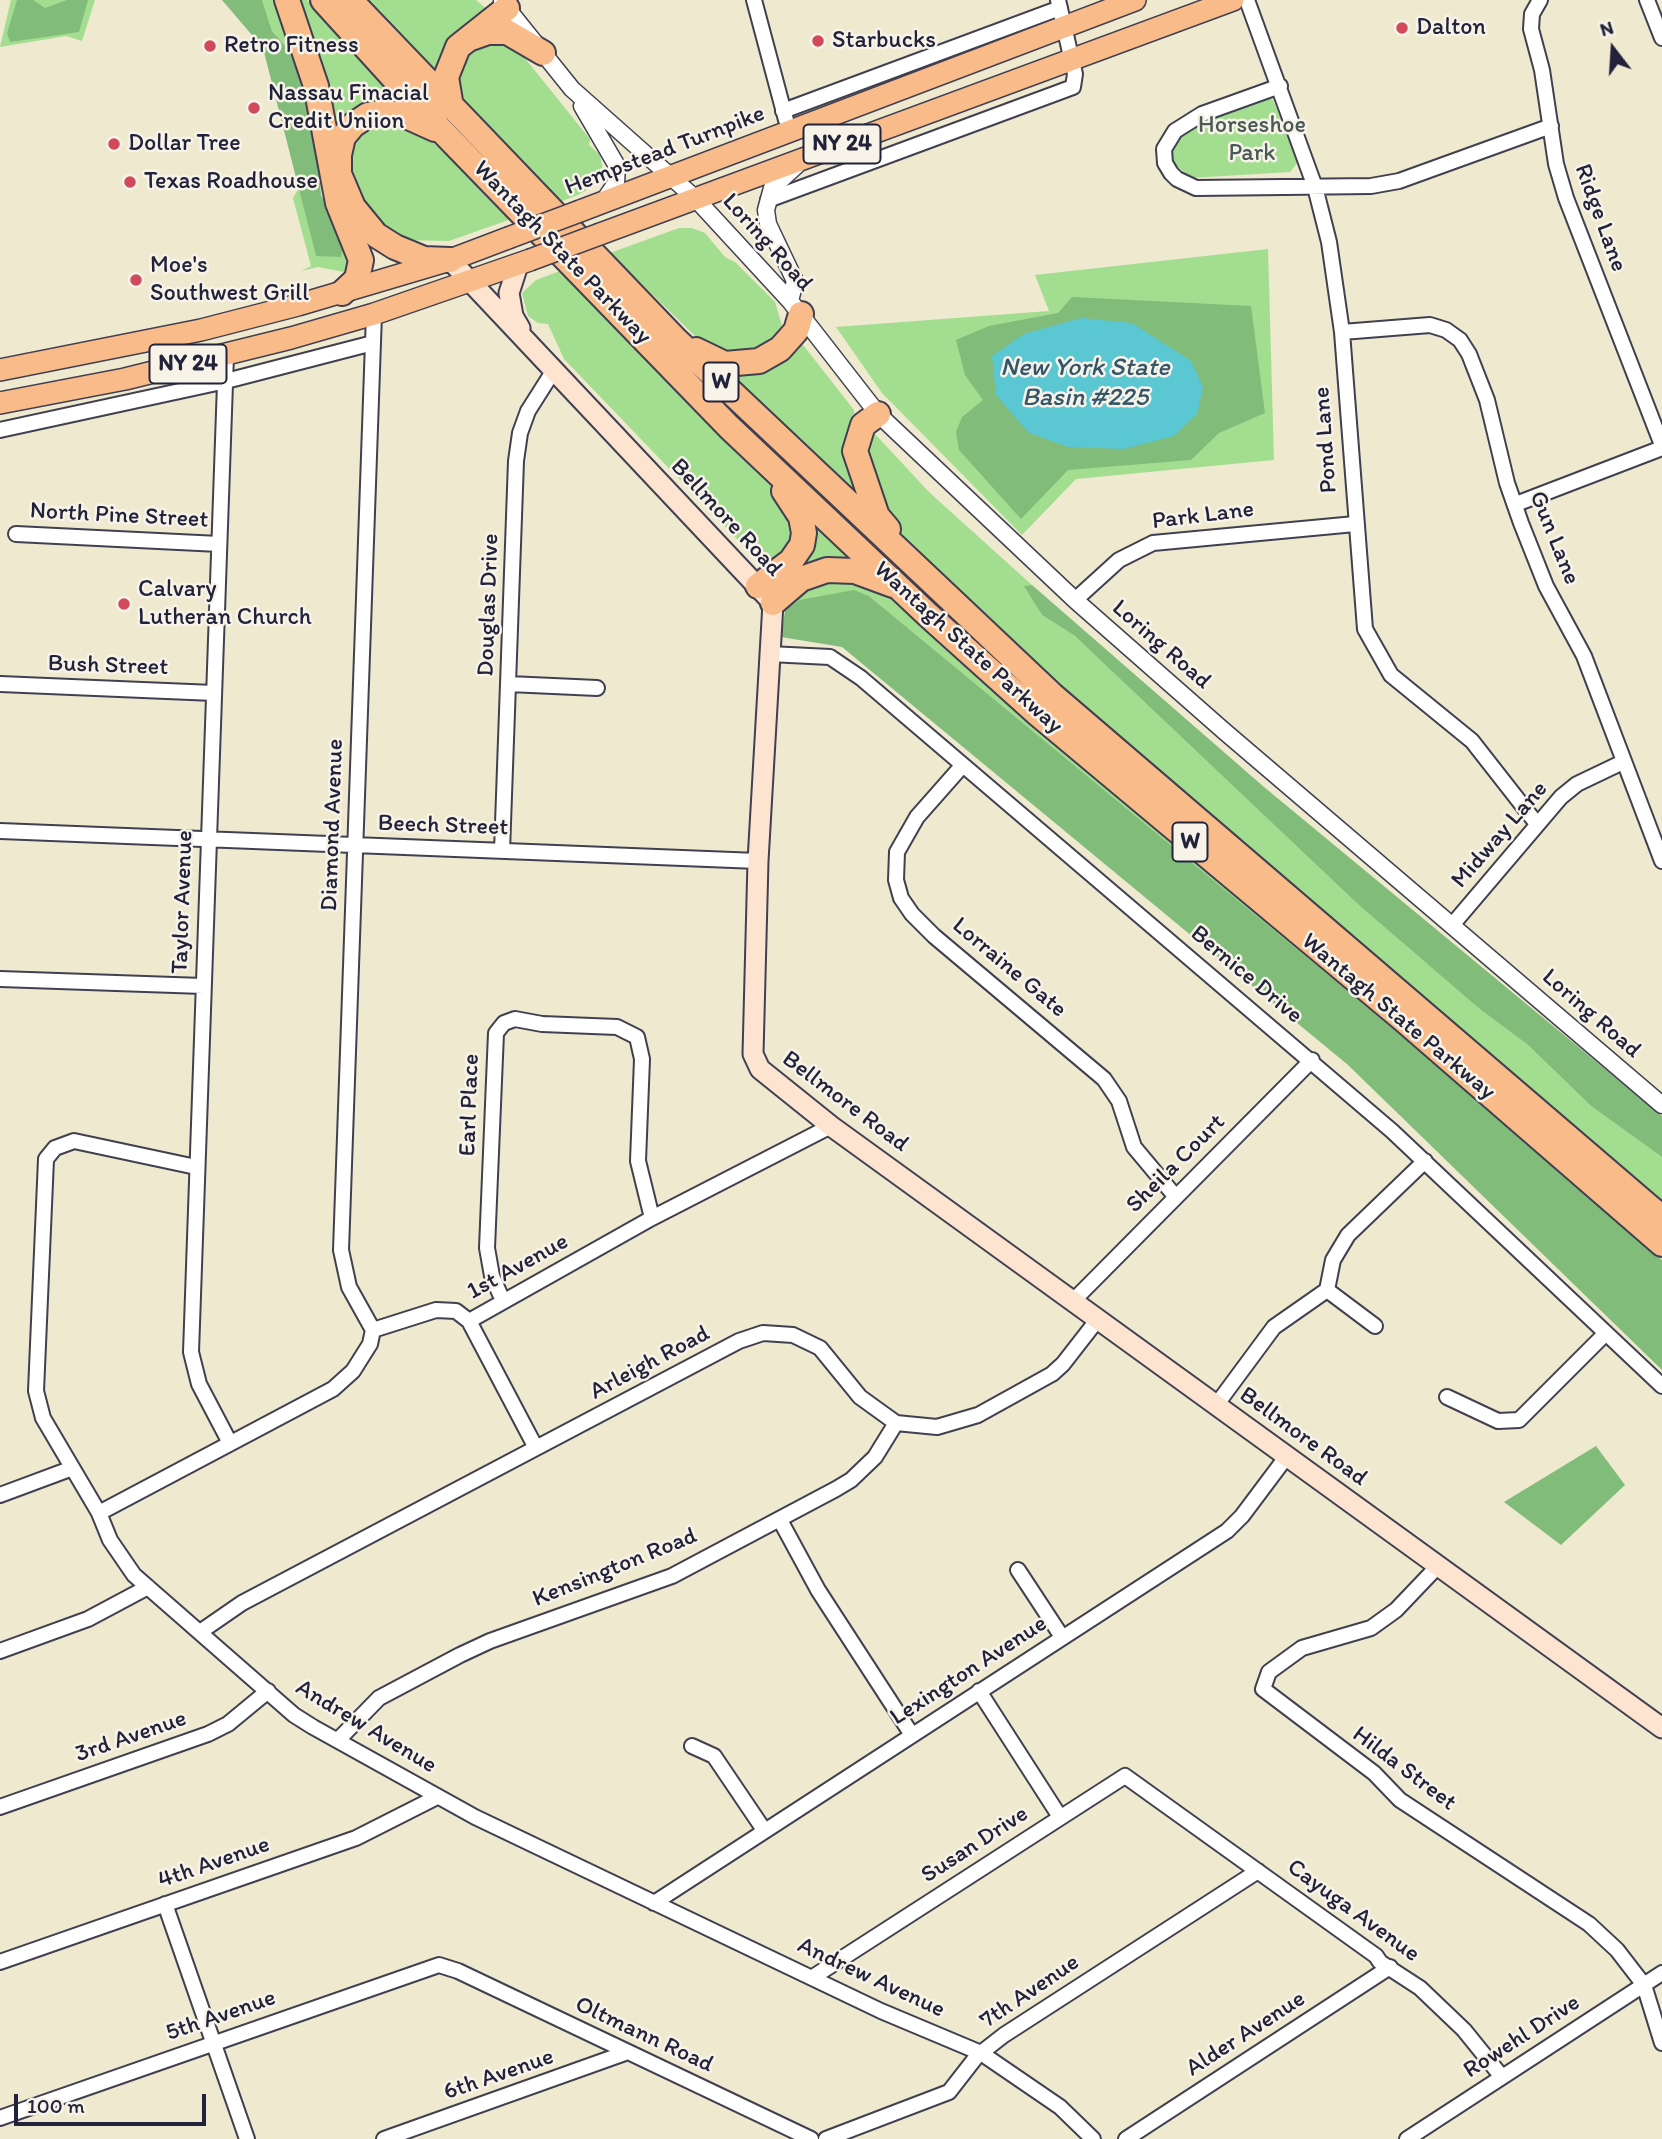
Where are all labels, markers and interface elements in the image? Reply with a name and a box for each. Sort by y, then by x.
place label: Dalton [1416,14,1486,42]
north arrow [1578,14,1648,84]
text: N [1597,16,1616,41]
marker: Dalton [1394,20,1410,36]
place label: Starbucks [832,27,936,55]
place label: Retro Fitness [224,32,359,60]
marker: Starbucks [810,33,826,49]
marker: Retro Fitness [202,38,218,54]
place label: Nassau Finacial Credit Uniion [268,80,429,136]
marker: Nassau Finacial Credit Uniion [246,100,262,116]
street label: Hempstead Turnpike [561,100,769,202]
park label: Horseshoe Park [1198,112,1306,168]
road number: NY 24 [804,125,880,164]
place label: Dollar Tree [128,130,241,158]
marker: Dollar Tree [106,136,122,152]
street label: Wantagh State Parkway [467,155,657,351]
street label: Ridge Lane [1567,160,1633,276]
place label: Texas Roadhouse [144,168,318,196]
marker: Texas Roadhouse [122,174,138,190]
street label: Loring Road [715,188,819,298]
place label: Moe's Southwest Grill [150,252,309,308]
marker: Moe's Southwest Grill [128,272,144,288]
road number: NY 24 [150,344,227,384]
water label: New York State Basin #225 [1000,352,1170,414]
road number: W [704,362,738,402]
street label: Pond Lane [1308,386,1344,494]
street label: Bellmore Road [664,453,788,583]
street label: Gun Lane [1522,487,1586,589]
street label: Park Lane [1151,495,1255,537]
street label: North Pine Street [29,497,209,535]
street label: Douglas Drive [472,533,506,677]
street label: Wantagh State Parkway [868,555,1068,741]
place label: Calvary Lutheran Church [138,576,312,632]
street label: Loring Road [1105,594,1217,696]
marker: Calvary Lutheran Church [116,596,132,612]
street label: Bush Street [47,650,169,682]
street label: Diamond Avenue [316,738,350,912]
street label: Midway Lane [1446,775,1554,895]
street label: Beech Street [377,809,509,843]
road number: W [1172,822,1208,862]
street label: Taylor Avenue [166,830,200,974]
street label: Lorraine Gate [946,912,1072,1024]
street label: Bernice Drive [1184,920,1308,1030]
street label: Wantagh State Parkway [1295,927,1501,1107]
street label: Loring Road [1535,963,1647,1065]
street label: Bellmore Road [776,1045,914,1159]
street label: Earl Place [454,1053,486,1157]
street label: Sheila Court [1121,1109,1231,1219]
street label: 1st Avenue [462,1227,574,1307]
street label: Arleigh Road [585,1319,715,1407]
street label: Bellmore Road [1233,1381,1373,1493]
street label: Kensington Road [529,1522,701,1614]
street label: Lexington Avenue [885,1610,1053,1732]
street label: Andrew Avenue [290,1674,442,1780]
street label: 3rd Avenue [72,1705,190,1769]
street label: Hilda Street [1346,1720,1462,1818]
street label: Susan Drive [916,1800,1034,1890]
street label: 4th Avenue [154,1830,274,1896]
street label: Cayuga Avenue [1281,1853,1425,1969]
street label: Andrew Avenue [793,1931,949,2025]
street label: 7th Avenue [975,1948,1085,2036]
street label: 5th Avenue [162,1984,280,2048]
street label: Alder Avenue [1181,1985,1311,2083]
street label: Rowehl Drive [1458,1989,1586,2085]
street label: Oltmann Road [570,1990,718,2080]
street label: 6th Avenue [440,2043,558,2107]
scale bar [18,2080,210,2124]
text: 100 m [27,2093,85,2118]

